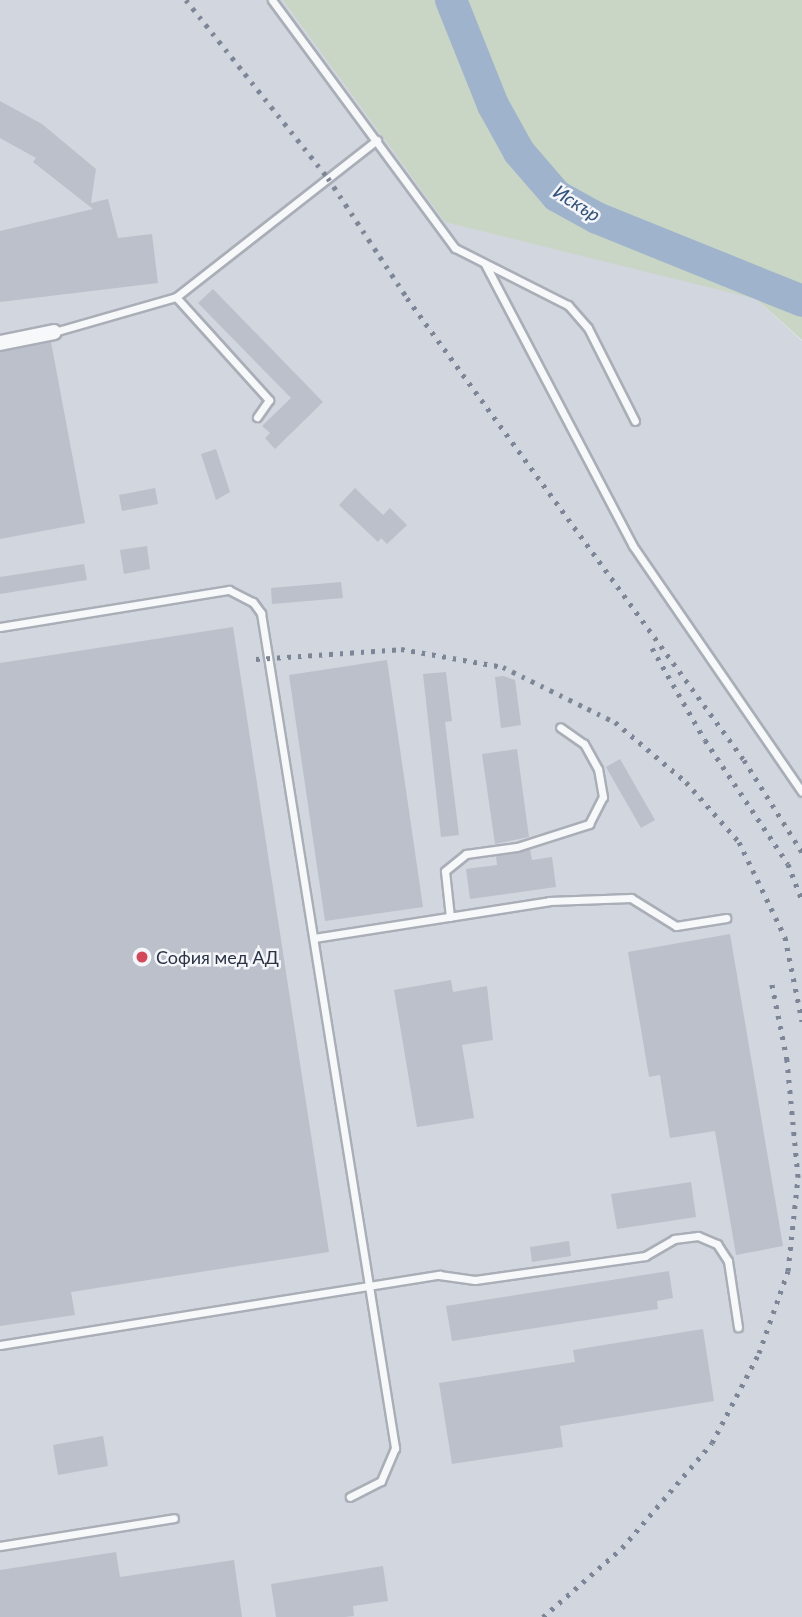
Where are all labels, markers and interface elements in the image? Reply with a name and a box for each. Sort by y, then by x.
water label: Искър [549,180,605,226]
place label: София мед АД [156,946,279,968]
marker: София мед АД [134,949,150,965]

